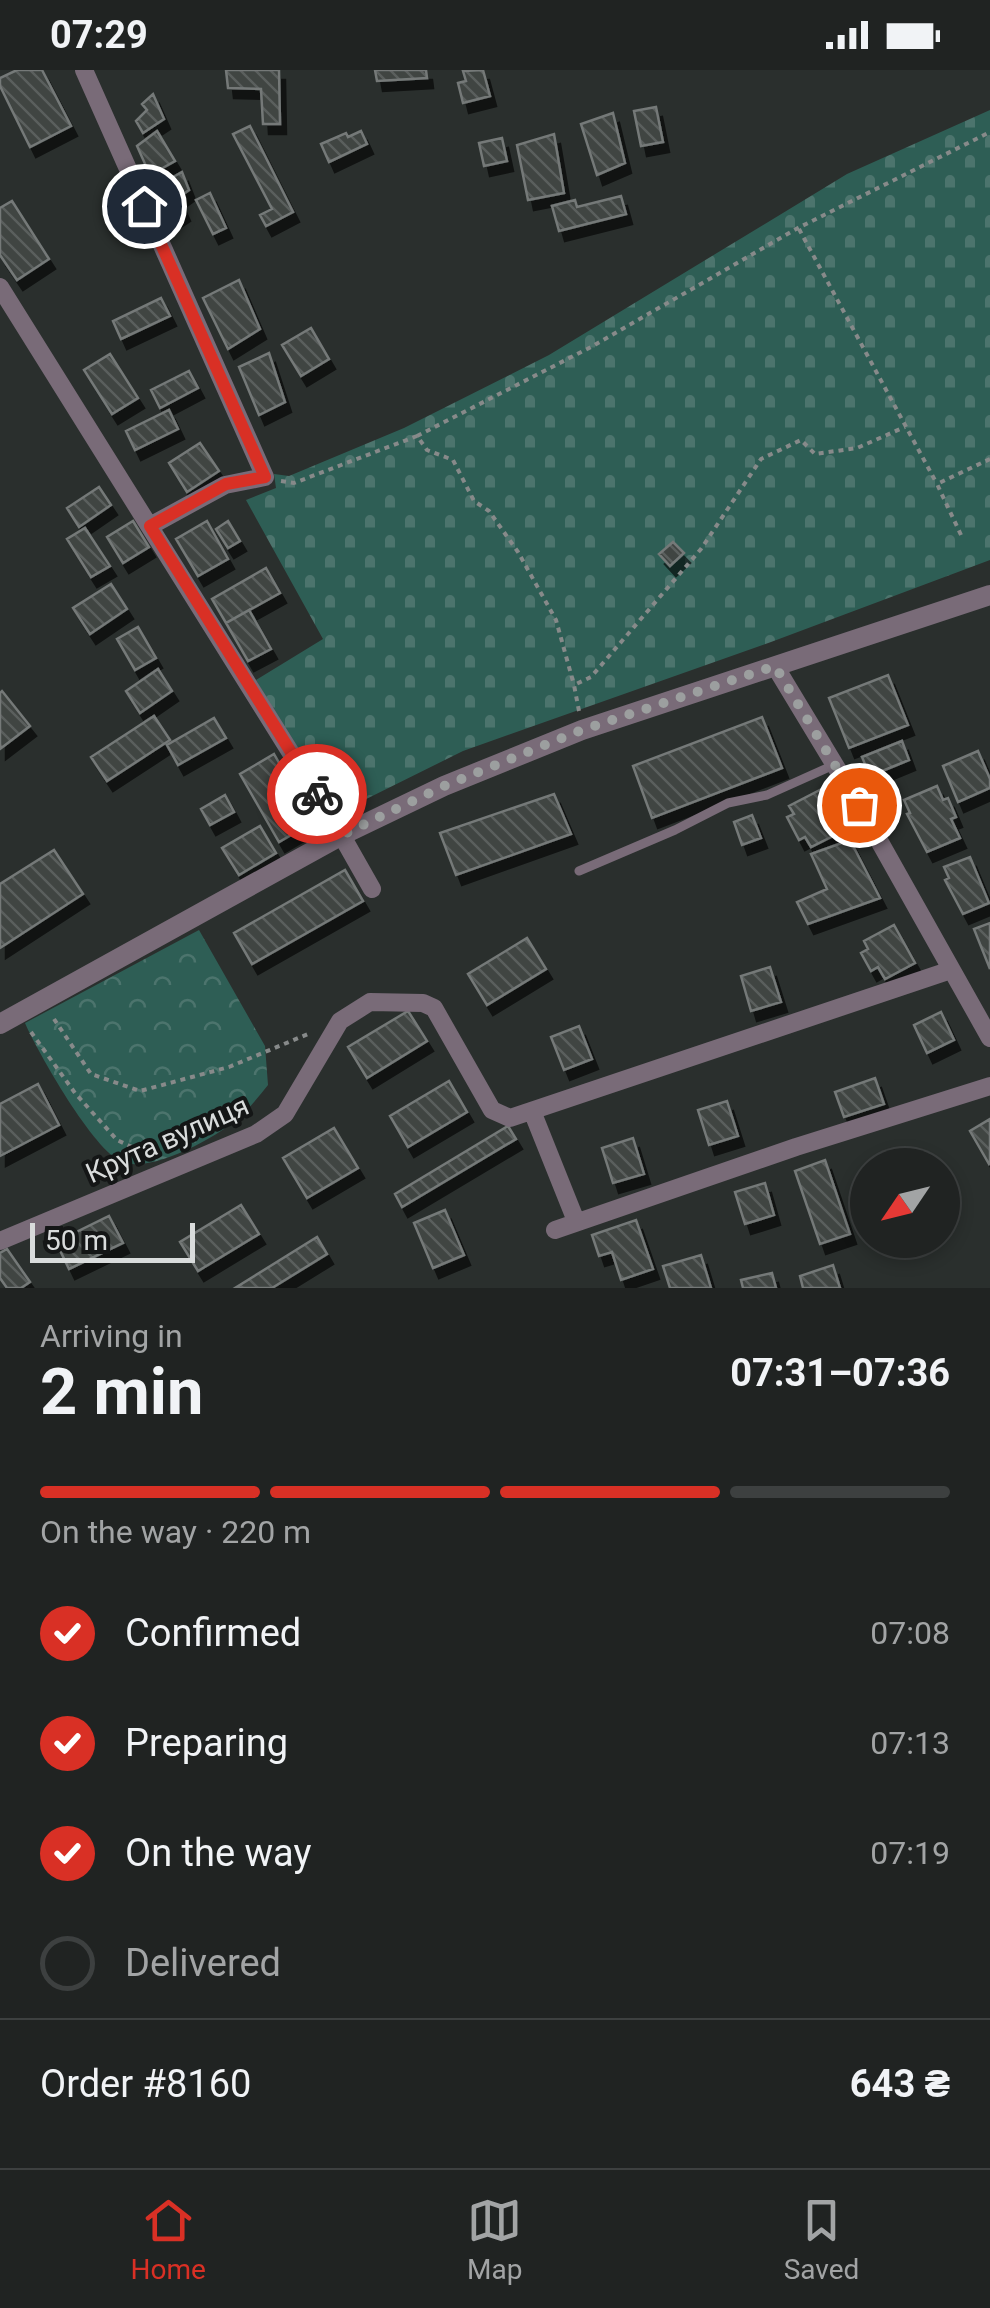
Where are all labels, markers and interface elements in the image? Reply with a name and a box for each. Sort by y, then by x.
text: 07:29 [50,13,148,57]
pin [102,164,187,249]
icon: home [117,179,172,234]
courier [267,744,367,844]
pin [817,763,902,848]
icon: bike [290,767,345,822]
icon: bag [832,778,887,833]
street label: Крута вулиця [81,1089,254,1190]
north arrow [850,1148,960,1258]
map controls [850,1148,960,1258]
scale bar [30,1218,195,1262]
text: 50 m [45,1224,108,1257]
text: Arriving in [40,1317,183,1355]
text: 07:31–07:36 [730,1351,950,1395]
text: 2 min [40,1354,203,1430]
text: On the way · 220 m [40,1513,311,1551]
icon: check [40,1606,95,1661]
text: Confirmed [125,1611,301,1655]
text: 07:08 [870,1614,950,1652]
icon: check [40,1716,95,1771]
text: Preparing [125,1721,288,1765]
text: 07:13 [870,1724,950,1762]
icon: check [40,1826,95,1881]
text: On the way [125,1831,311,1875]
text: 07:19 [870,1834,950,1872]
text: Delivered [125,1941,281,1985]
text: Order #8160 [40,2062,251,2106]
text: 643 ₴ [850,2062,950,2106]
tab: Home [131,2193,206,2286]
tab: Map [467,2193,523,2286]
tab: Saved [784,2193,859,2286]

